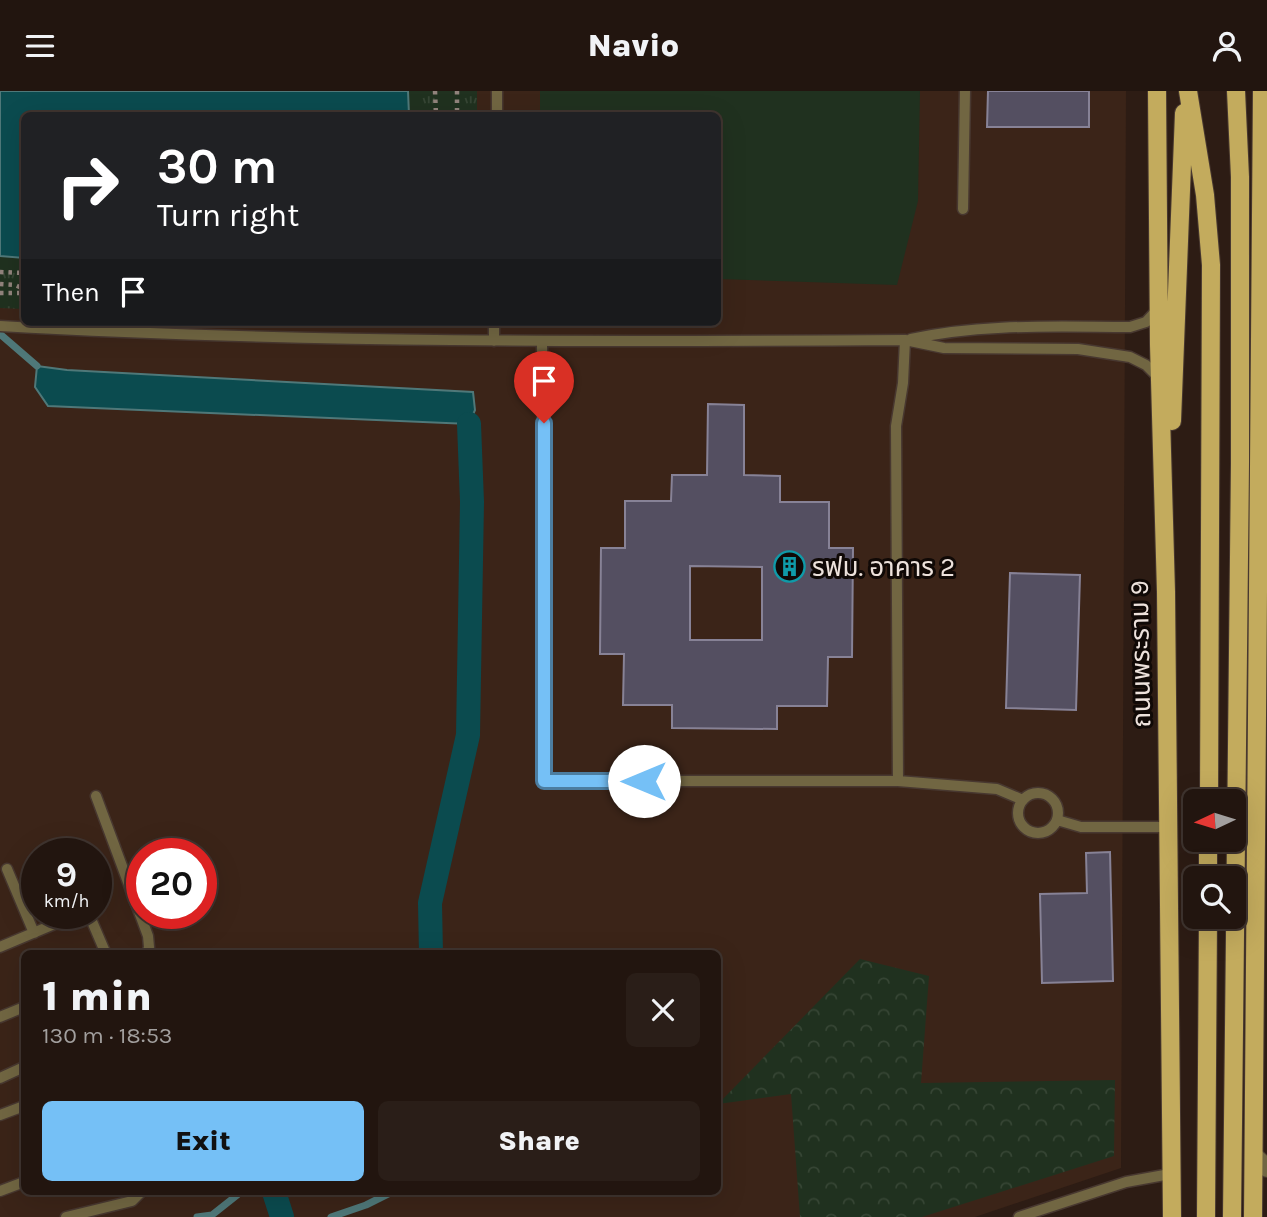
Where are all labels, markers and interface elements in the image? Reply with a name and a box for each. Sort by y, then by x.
icon: menu [21,27,59,65]
text: Navio [588,27,679,64]
icon: person [1208,27,1246,65]
text: 30 m [157,138,277,195]
icon: right [42,140,133,231]
text: Turn right [157,197,299,234]
icon: arrive [114,273,152,311]
text: Then [42,277,100,308]
pin [514,351,574,423]
icon: arrive [525,362,563,400]
building icon: รฟม. อาคาร 2 [772,550,806,584]
place label: รฟม. อาคาร 2 [812,552,955,583]
street label: ถนนพระราม 9 [1124,580,1157,728]
position arrow [607,744,681,818]
north arrow [1183,789,1246,852]
map controls [1183,789,1246,929]
speed limit sign: 20 [126,838,217,929]
text: 9 [56,854,77,895]
button: search [1183,866,1246,929]
text: km/h [44,890,89,912]
text: 1 min [42,971,152,1021]
button: close [626,973,700,1047]
text: 130 m · 18:53 [42,1022,172,1049]
button: Exit [42,1101,364,1181]
button: Share [378,1101,700,1181]

